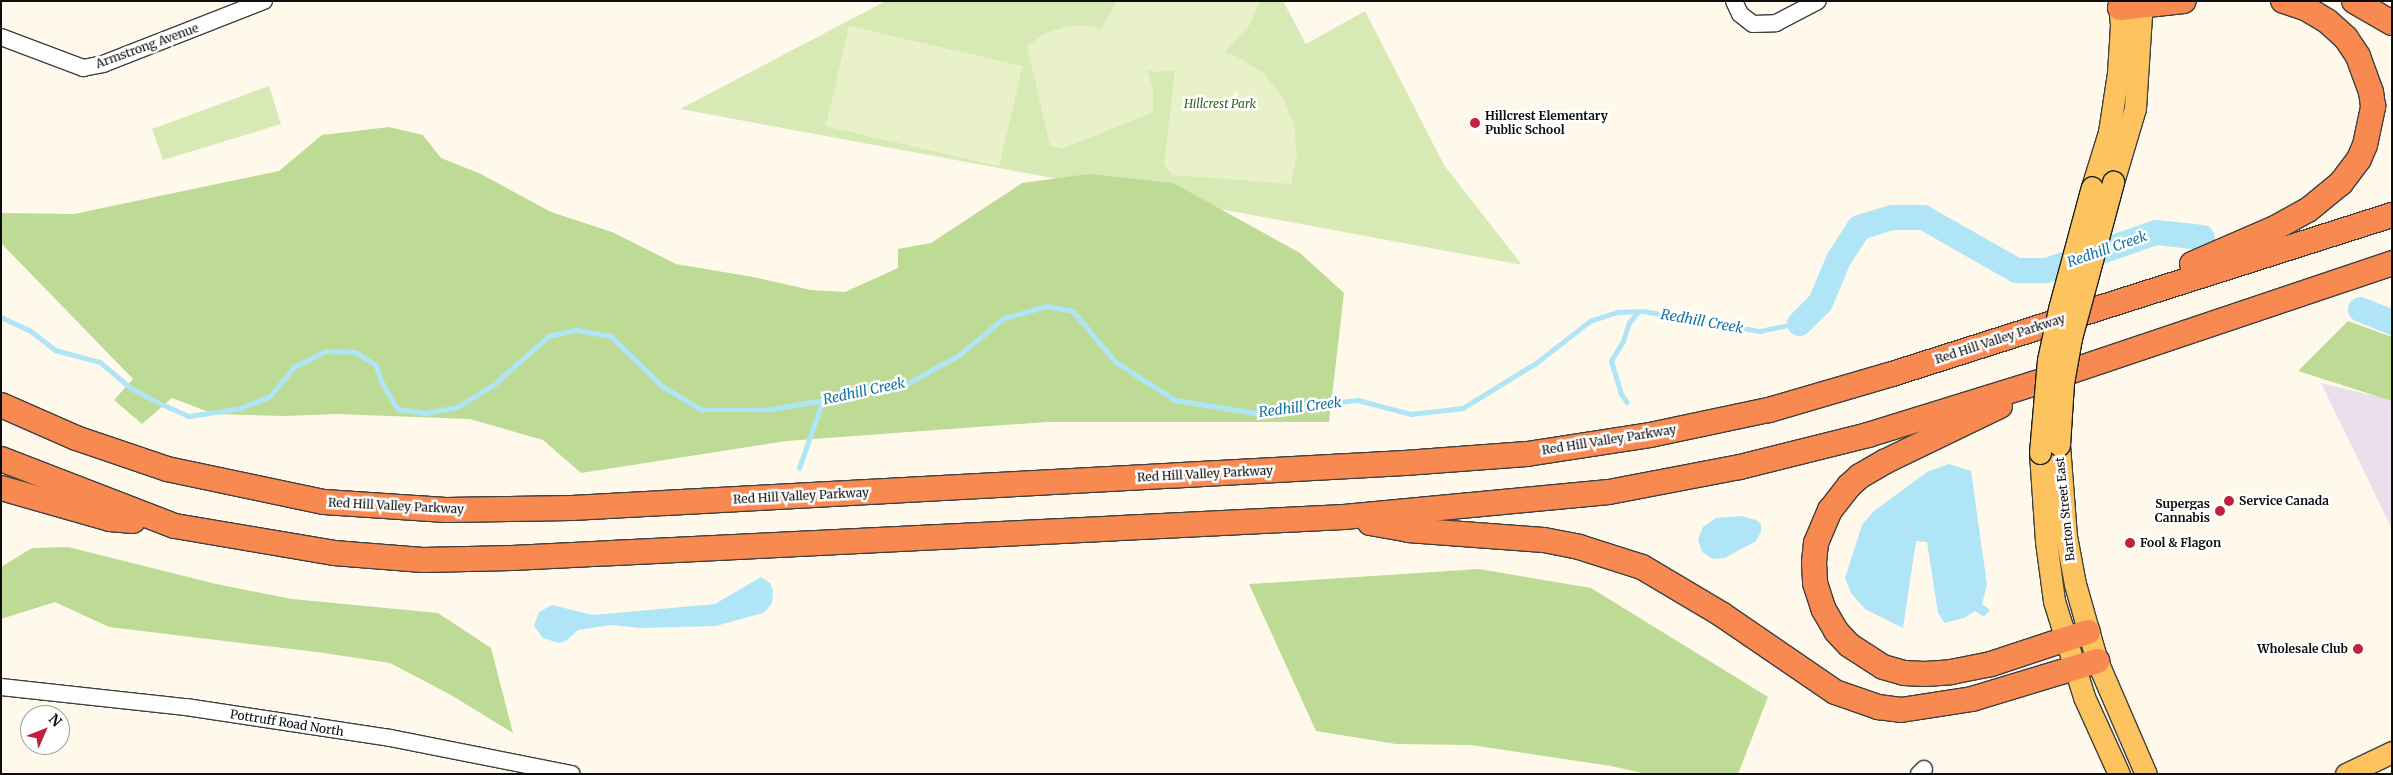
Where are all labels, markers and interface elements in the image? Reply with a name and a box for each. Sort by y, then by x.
street label: Armstrong Avenue [94,21,200,71]
park label: Hillcrest Park [1184,97,1256,111]
place label: Hillcrest Elementary Public School [1485,109,1608,137]
marker: Hillcrest Elementary Public School [1469,117,1481,129]
water label: Redhill Creek [2065,227,2149,271]
water label: Redhill Creek [1659,305,1745,337]
street label: Red Hill Valley Parkway [1933,311,2067,367]
water label: Redhill Creek [821,374,907,408]
water label: Redhill Creek [1258,394,1342,420]
street label: Red Hill Valley Parkway [1541,422,1677,458]
street label: Barton Street East [2052,456,2078,562]
street label: Red Hill Valley Parkway [1137,463,1273,485]
street label: Red Hill Valley Parkway [733,485,869,507]
place label: Service Canada [2239,494,2329,508]
street label: Red Hill Valley Parkway [328,495,464,517]
marker: Service Canada [2223,495,2235,507]
place label: Supergas Cannabis [2155,497,2210,525]
marker: Supergas Cannabis [2214,505,2226,517]
place label: Fool & Flagon [2140,536,2221,550]
marker: Fool & Flagon [2124,537,2136,549]
place label: Wholesale Club [2257,642,2348,656]
marker: Wholesale Club [2352,643,2364,655]
north arrow [20,705,70,755]
street label: Pottruff Road North [229,707,345,739]
text: N [45,710,65,731]

